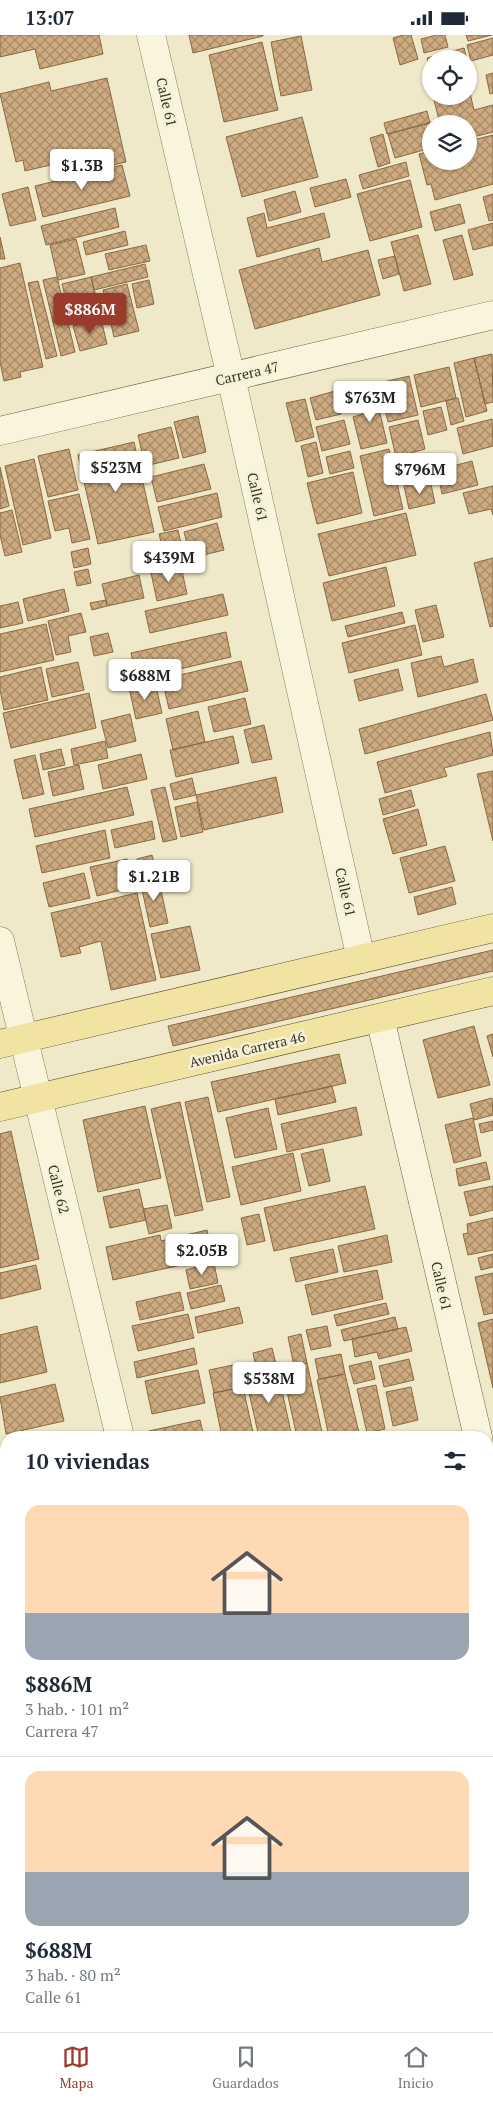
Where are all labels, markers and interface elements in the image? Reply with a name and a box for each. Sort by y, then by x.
text: 13:07 [25,5,74,30]
map controls [422,50,477,170]
button: locate [422,50,477,105]
street label: Calle 61 [152,76,182,128]
button: layers [422,115,477,170]
pin: $1.3B [47,149,117,191]
text: $1.3B [61,154,103,176]
pin: $886M [55,293,125,335]
text: $886M [64,298,116,320]
street label: Carrera 47 [213,356,281,390]
pin: $763M [335,381,405,423]
text: $763M [344,386,396,408]
pin: $523M [81,451,151,493]
pin: $796M [385,453,455,495]
text: $523M [90,456,142,478]
text: $796M [394,458,446,480]
street label: Calle 61 [243,471,273,523]
pin: $439M [134,541,204,583]
text: $439M [143,546,195,568]
pin: $688M [110,659,180,701]
text: $688M [119,664,171,686]
pin: $1.21B [113,859,195,902]
text: $1.21B [128,865,180,887]
street label: Calle 61 [331,866,361,918]
street label: Avenida Carrera 46 [187,1026,307,1072]
street label: Calle 62 [44,1162,74,1216]
pin: $2.05B [161,1233,243,1276]
text: $2.05B [176,1239,228,1261]
street label: Calle 61 [427,1260,457,1312]
pin: $538M [234,1361,304,1404]
text: $538M [243,1367,295,1389]
text: 10 viviendas [25,1447,150,1475]
icon: filters [441,1447,469,1475]
icon: home [202,1538,292,1628]
text: $886M [25,1670,92,1698]
text: 3 hab. · 101 m² [25,1698,129,1720]
text: Carrera 47 [25,1720,99,1742]
icon: home [202,1803,292,1893]
text: $688M [25,1936,92,1964]
text: 3 hab. · 80 m² [25,1964,121,1986]
text: Calle 61 [25,1986,82,2008]
tab: Mapa [59,2043,94,2092]
tab: Guardados [212,2043,279,2092]
tab: Inicio [398,2043,434,2092]

